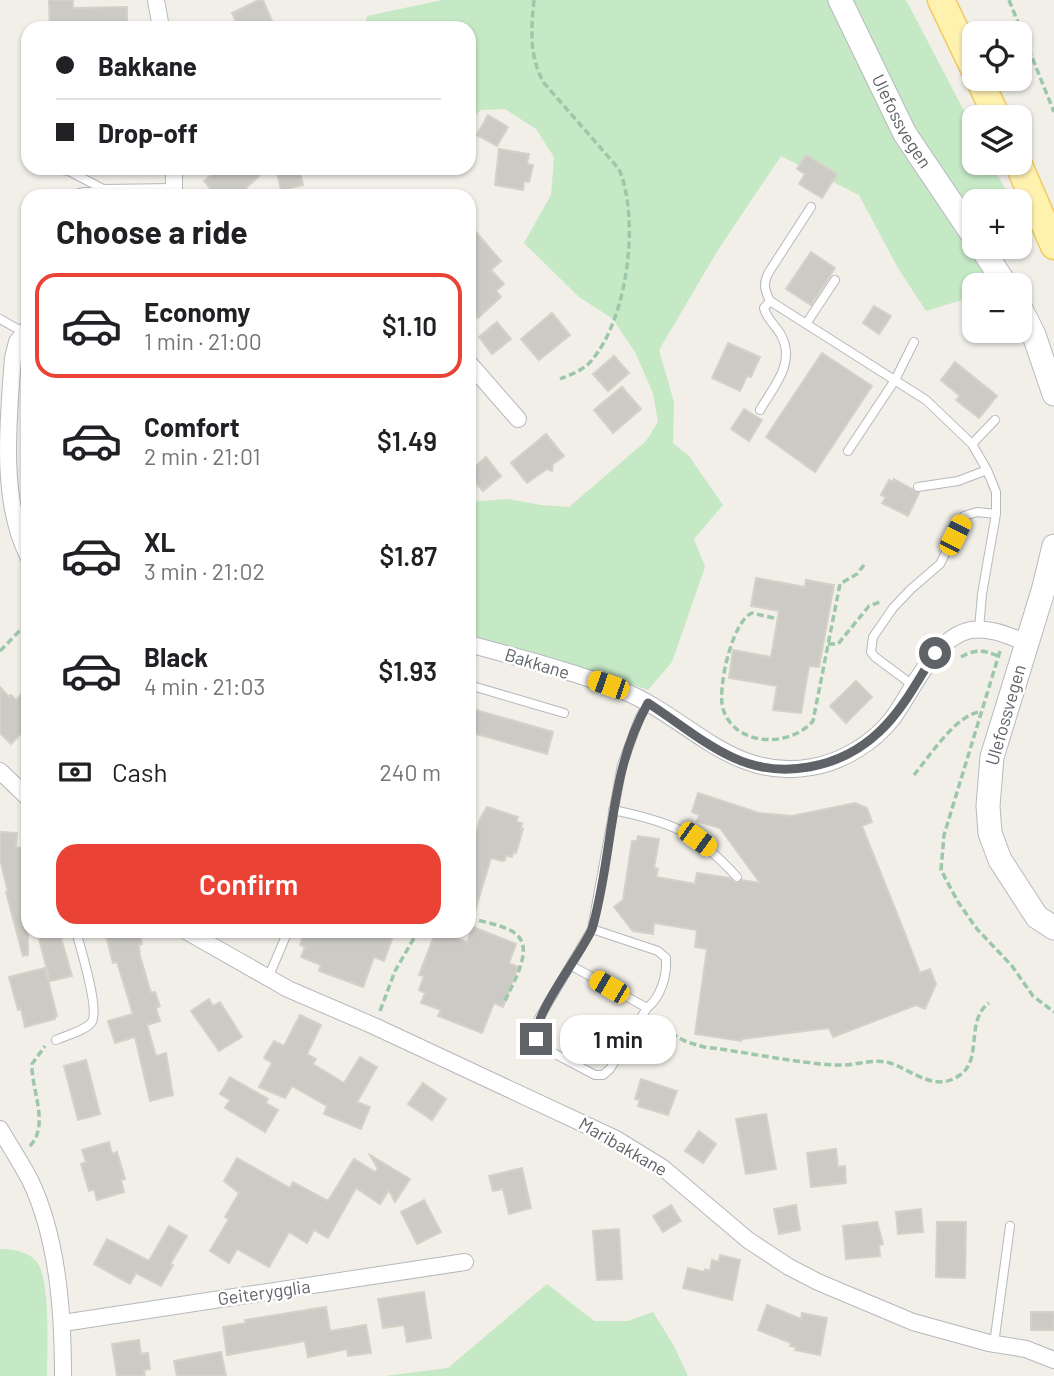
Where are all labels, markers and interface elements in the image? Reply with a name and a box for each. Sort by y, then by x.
map controls [962,21,1032,343]
button: locate [962,21,1032,91]
text: Bakkane [98,50,197,81]
street label: Ulefossvegen [868,70,937,172]
button: layers [962,105,1032,175]
text: Drop-off [98,117,198,148]
button: + [962,189,1032,259]
text: Choose a ride [56,212,248,250]
button: − [962,273,1032,343]
icon: car [60,294,123,357]
text: Economy [144,296,250,327]
text: $1.10 [382,310,437,341]
text: 1 min · 21:00 [144,327,262,355]
icon: car [60,409,123,472]
text: Comfort [144,411,240,442]
text: $1.49 [377,425,437,456]
text: 2 min · 21:01 [144,442,261,470]
car [937,512,974,558]
icon: car [60,524,123,587]
text: XL [144,526,175,557]
text: $1.87 [379,540,437,571]
text: 3 min · 21:02 [144,557,265,585]
route start [919,637,951,669]
icon: car [60,639,123,702]
text: Black [144,641,208,672]
street label: Bakkane [502,643,572,683]
text: $1.93 [378,655,437,686]
street label: Ulefossvegen [980,662,1030,768]
car [585,668,632,702]
text: 4 min · 21:03 [144,672,265,700]
icon: cash [56,753,94,791]
text: Cash [112,756,167,787]
text: 240 m [379,758,441,786]
car [674,818,721,860]
button: Confirm [56,844,441,924]
car [586,967,633,1007]
callout: 1 min [560,1014,676,1064]
route end [520,1023,552,1055]
text: 1 min [593,1025,643,1053]
street label: Maribakkane [575,1112,672,1180]
street label: Geiterygglia [216,1275,312,1309]

